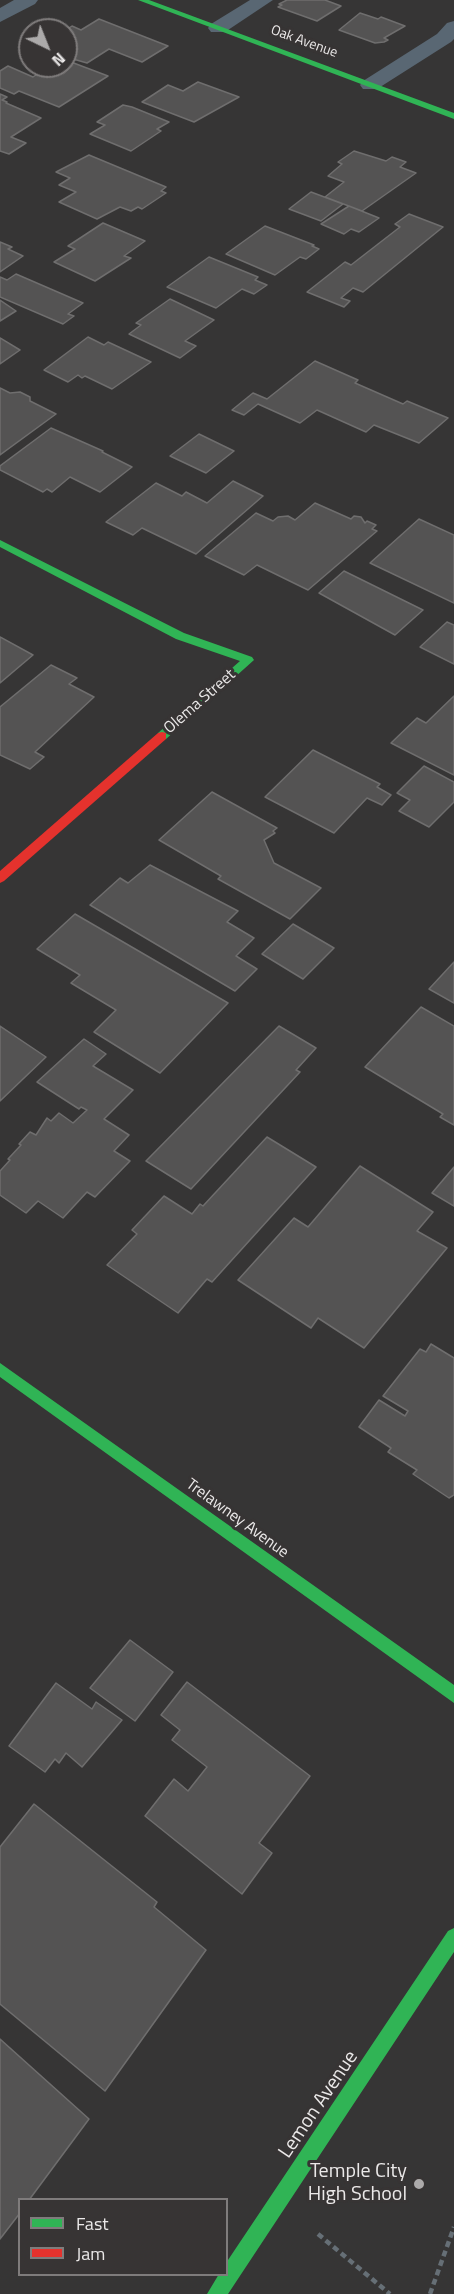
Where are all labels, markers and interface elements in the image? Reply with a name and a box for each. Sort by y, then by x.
north arrow [18,18,78,78]
street label: Oak Avenue [268,22,340,62]
text: N [47,47,71,72]
street label: Olema Street [160,666,240,738]
street label: Trelawney Avenue [182,1475,292,1563]
street label: Lemon Avenue [274,2047,364,2163]
place label: Temple City High School [308,2160,407,2207]
marker: Temple City High School [412,2177,426,2191]
legend [18,2198,228,2276]
text: Fast [76,2210,109,2237]
text: Jam [76,2240,105,2267]

